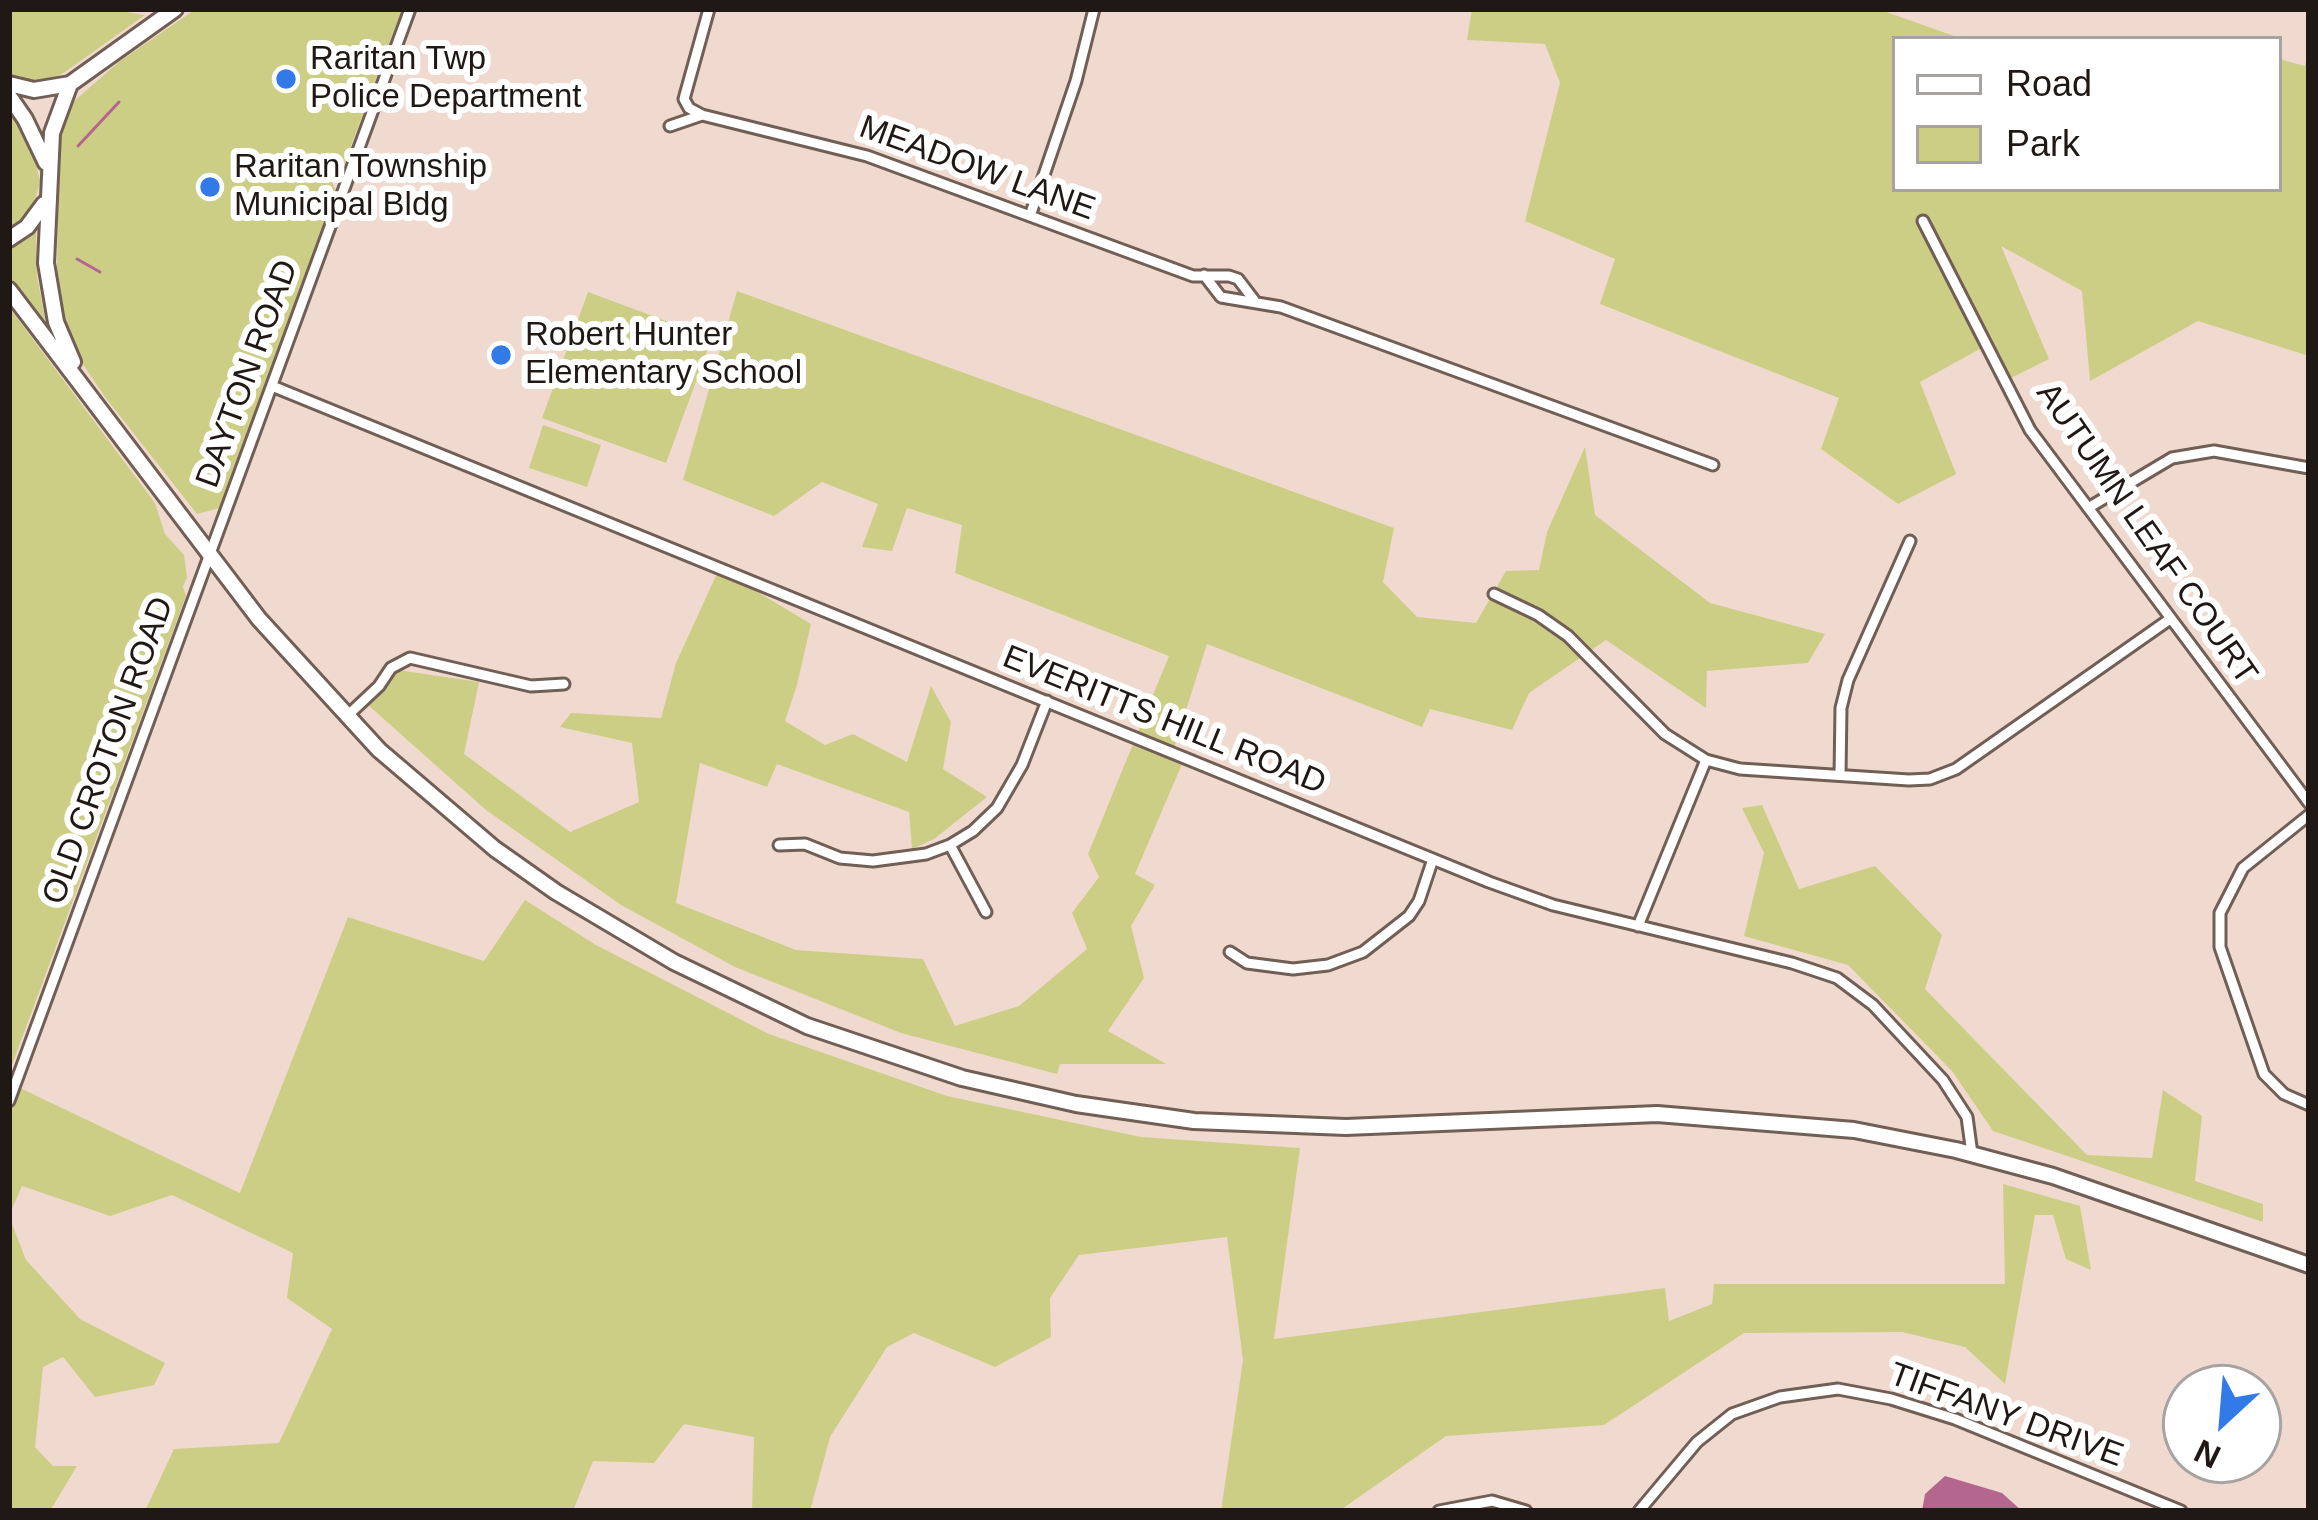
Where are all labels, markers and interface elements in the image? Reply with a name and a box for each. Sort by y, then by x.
legend [1892,36,2282,192]
place label: Raritan Twp Police Department [310,40,581,118]
text: Road [2006,63,2092,104]
marker: Raritan Twp Police Department [273,66,299,92]
street label: MEADOW LANE [854,108,1100,230]
text: Park [2006,123,2080,164]
place label: Raritan Township Municipal Bldg [234,148,487,226]
marker: Raritan Township Municipal Bldg [197,174,223,200]
street label: DAYTON ROAD [189,255,307,493]
place label: Robert Hunter Elementary School [525,316,802,394]
marker: Robert Hunter Elementary School [488,342,514,368]
street label: AUTUMN LEAF COURT [2027,376,2265,692]
street label: OLD CROTON ROAD [35,592,183,910]
street label: EVERITTS HILL ROAD [997,638,1331,804]
street label: TIFFANY DRIVE [1884,1355,2128,1477]
north arrow [2162,1364,2282,1484]
text: N [2188,1432,2226,1476]

